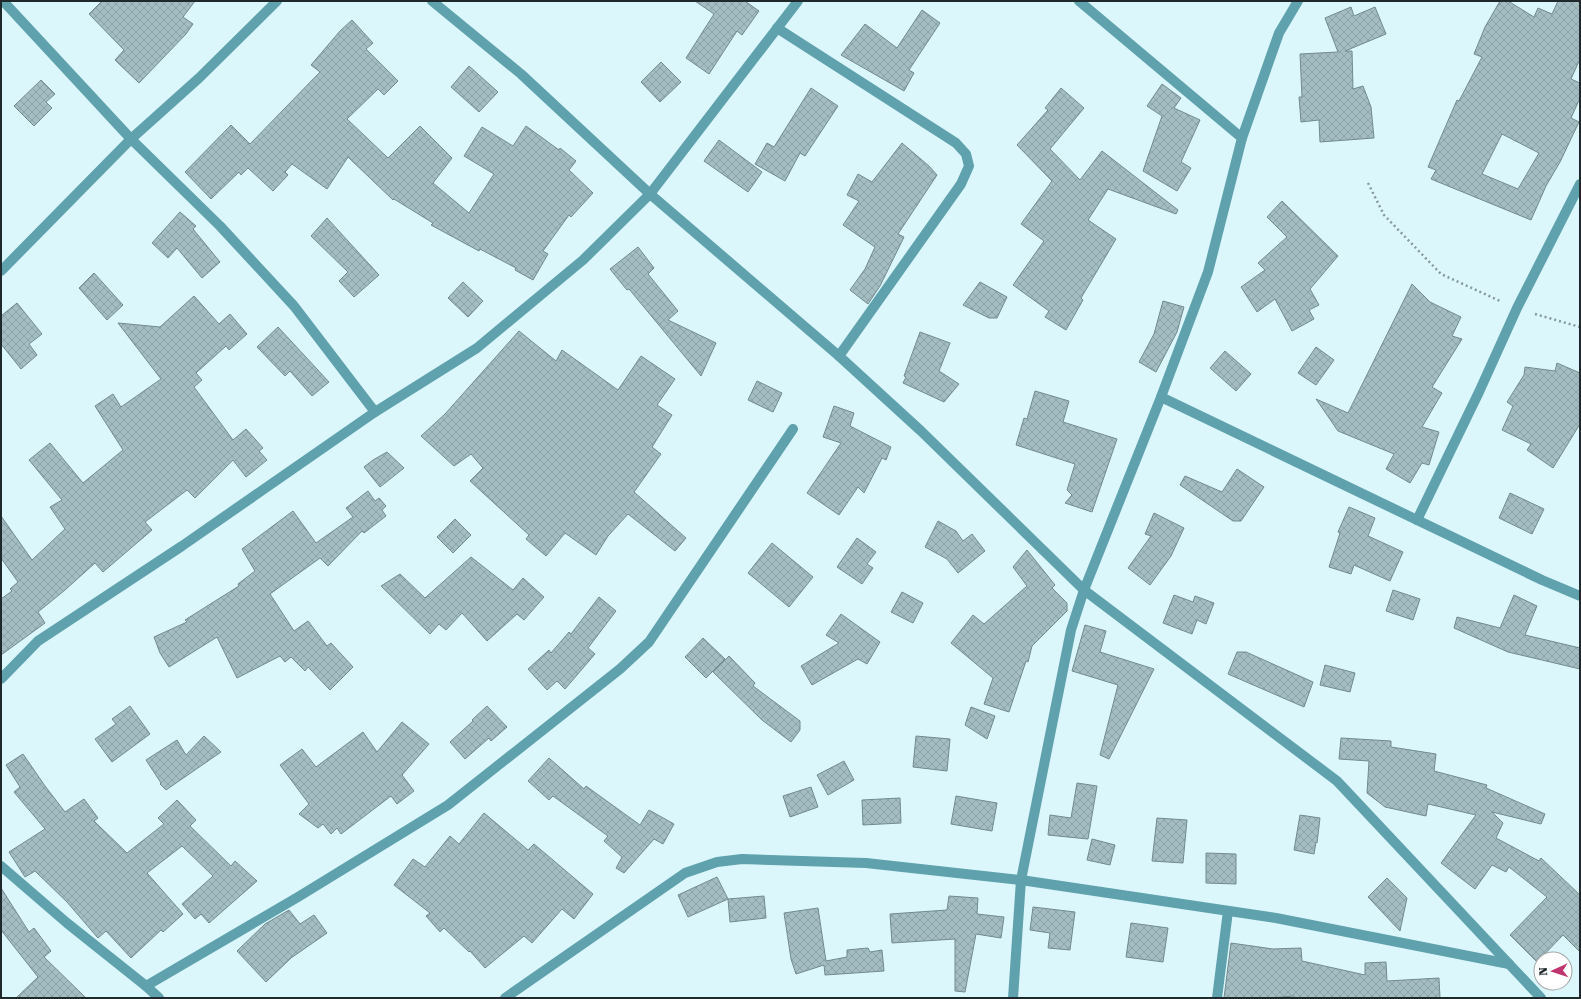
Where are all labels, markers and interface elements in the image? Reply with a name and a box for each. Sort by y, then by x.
north arrow [1533,951,1573,991]
text: N [1537,966,1550,976]

